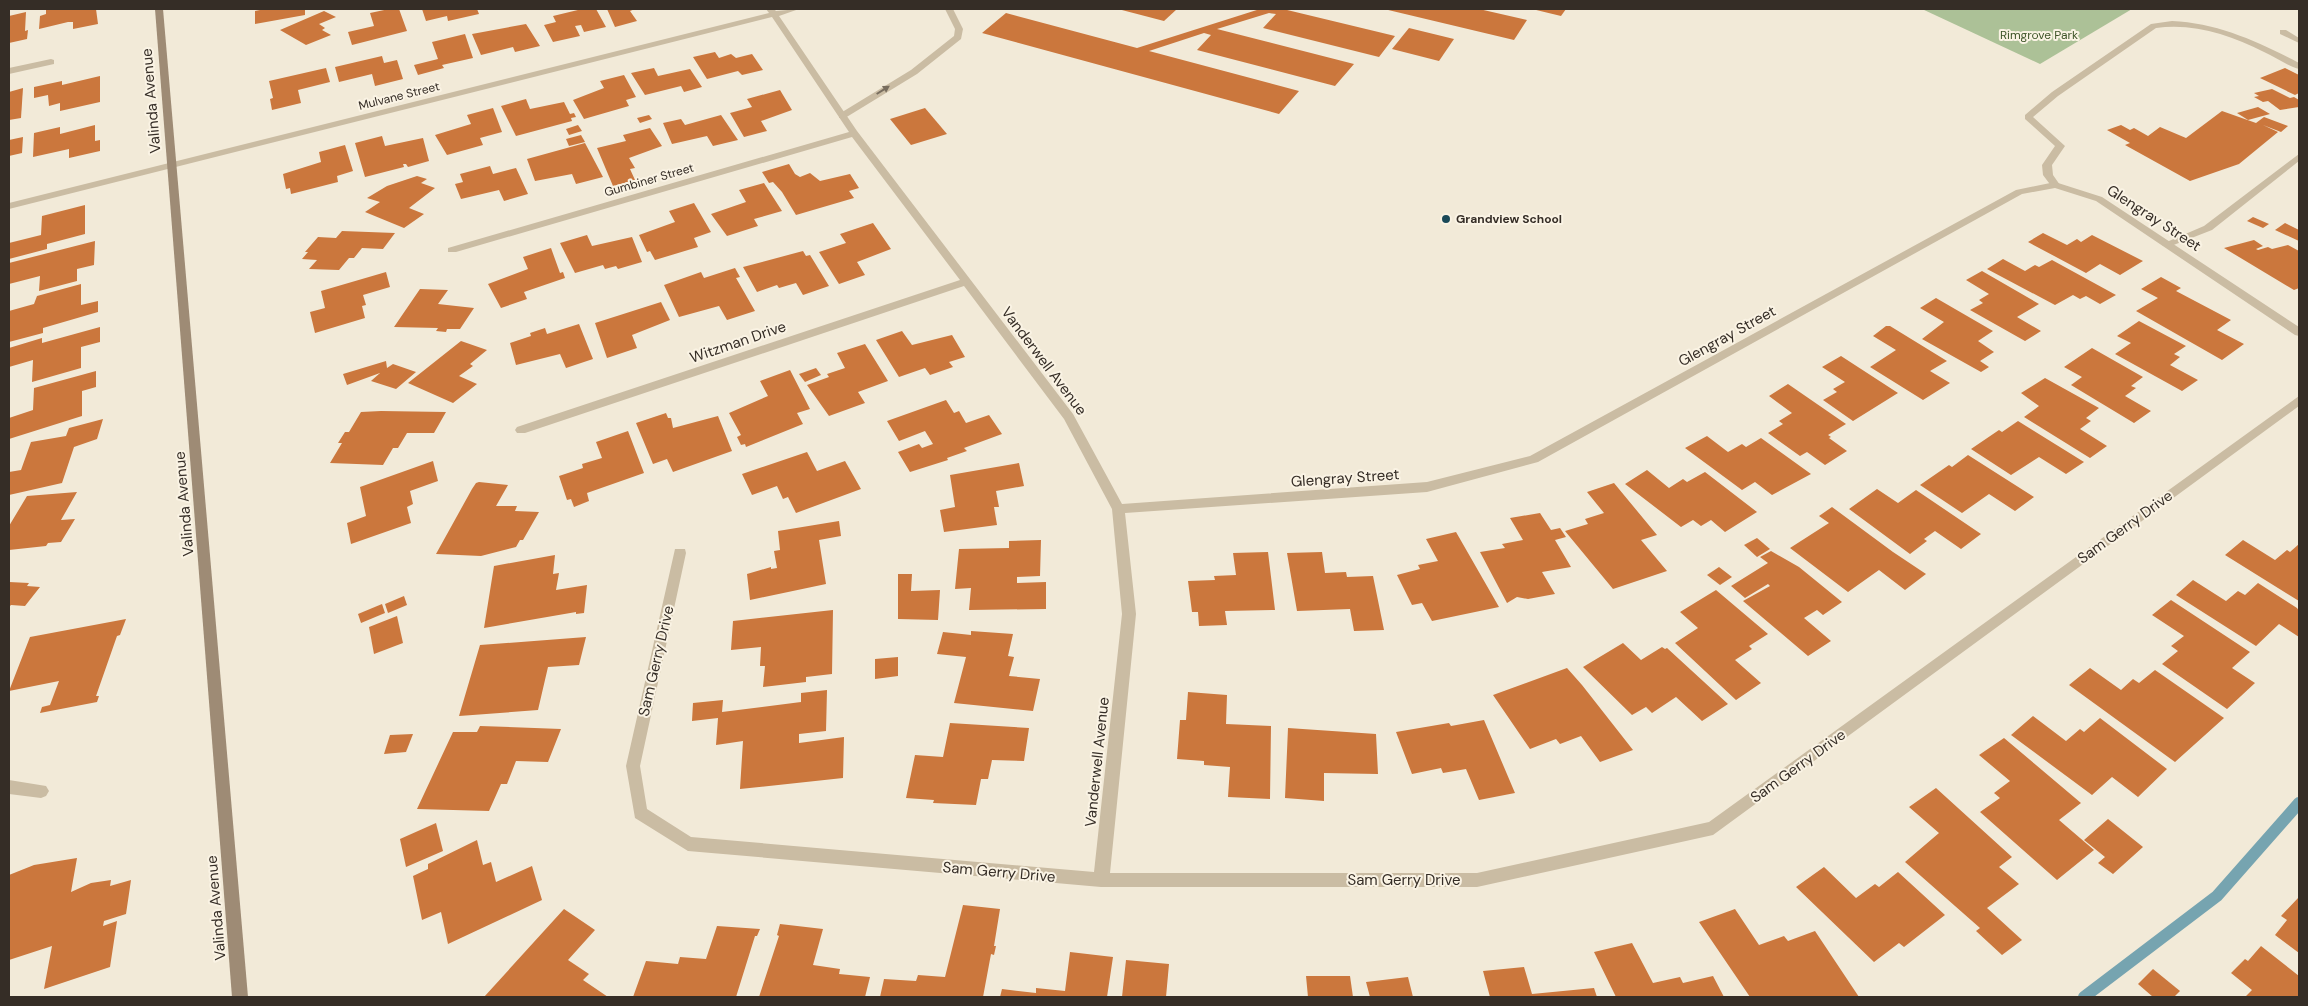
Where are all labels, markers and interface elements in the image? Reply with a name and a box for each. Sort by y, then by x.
park label: Rimgrove Park [2000,27,2078,43]
street label: Valinda Avenue [136,48,166,154]
street label: Mulvane Street [357,78,442,114]
one-way arrow [877,86,890,95]
street label: Gumbiner Street [602,159,696,200]
street label: Glengray Street [2103,180,2205,256]
place label: Grandview School [1456,211,1562,227]
marker: Grandview School [1440,213,1452,225]
street label: Glengray Street [1675,301,1779,371]
street label: Vanderwell Avenue [997,303,1091,419]
street label: Witzman Drive [687,316,789,368]
street label: Valinda Avenue [169,451,199,557]
street label: Glengray Street [1290,464,1400,492]
street label: Sam Gerry Drive [2073,486,2177,568]
street label: Sam Gerry Drive [634,604,678,718]
street label: Vanderwell Avenue [1080,696,1114,828]
street label: Sam Gerry Drive [1746,725,1850,807]
street label: Valinda Avenue [201,855,231,961]
street label: Sam Gerry Drive [942,857,1056,887]
street label: Sam Gerry Drive [1347,870,1461,890]

